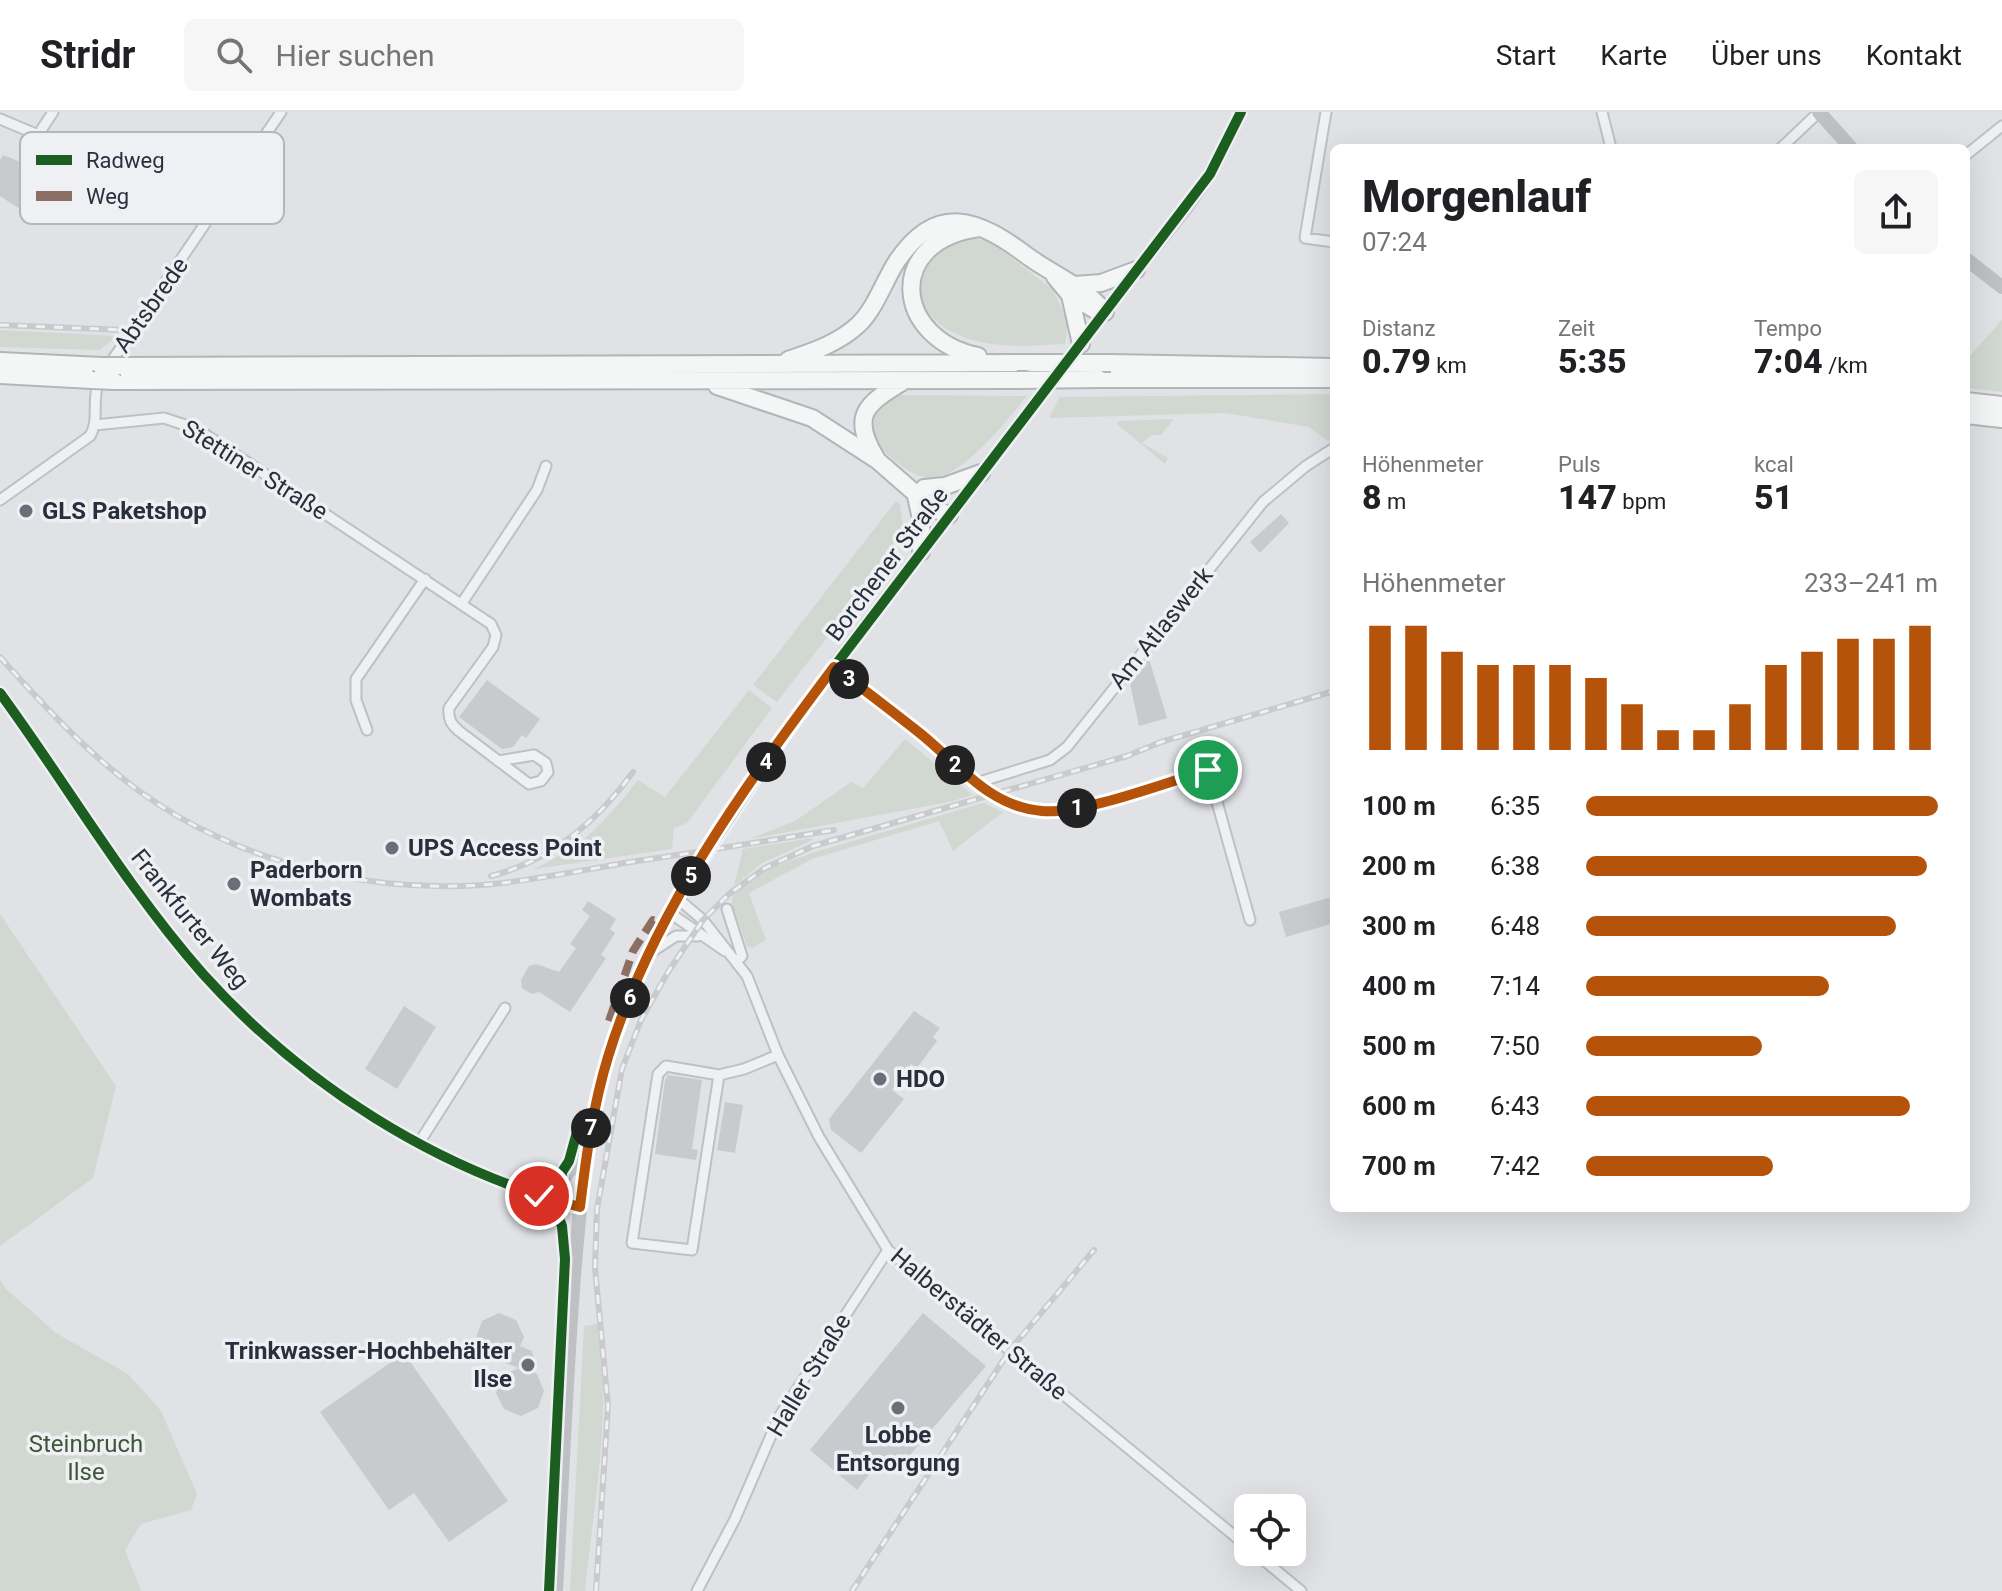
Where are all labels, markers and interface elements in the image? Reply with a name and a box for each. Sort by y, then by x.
search box [184,19,744,91]
text: Stridr [40,33,136,77]
icon: search [212,33,256,77]
text: Hier suchen [276,38,434,73]
text: Start [1496,39,1556,72]
text: Karte [1600,39,1667,72]
text: Über uns [1711,39,1822,72]
text: Kontakt [1866,39,1962,72]
legend [20,132,284,224]
text: Radweg [86,148,164,173]
button: share [1854,170,1938,254]
text: Morgenlauf [1362,171,1591,223]
text: Weg [86,184,129,209]
text: 07:24 [1362,227,1427,257]
street label: Abtsbrede [108,252,194,358]
text: Distanz [1362,316,1435,341]
text: Zeit [1558,316,1595,341]
text: Tempo [1754,316,1822,341]
text: 0.79 [1362,341,1431,381]
text: 5:35 [1558,341,1627,381]
text: 7:04 [1754,341,1823,381]
text: km [1431,353,1467,378]
text: /km [1823,353,1868,378]
street label: Stettiner Straße [177,414,333,526]
text: Höhenmeter [1362,452,1483,477]
text: Puls [1558,452,1601,477]
text: kcal [1754,452,1794,477]
text: 8 [1362,477,1382,517]
text: 147 [1558,477,1617,517]
text: 51 [1754,477,1793,517]
street label: Borchener Straße [820,482,954,646]
text: m [1382,489,1406,514]
text: bpm [1617,489,1666,514]
place label: GLS Paketshop [42,497,207,525]
marker: GLS Paketshop [17,502,35,520]
street label: Am Atlaswerk [1103,561,1219,694]
text: Höhenmeter [1362,568,1506,598]
text: 233–241 m [1804,568,1938,598]
pin: 3 [829,659,869,699]
text: 3 [843,666,855,691]
pin [1174,736,1242,804]
pin: 4 [746,742,786,782]
pin: 2 [935,745,975,785]
icon: arrive [1186,748,1230,792]
text: 4 [760,749,772,774]
text: 2 [949,752,961,777]
pin: 1 [1057,788,1097,828]
text: 100 m [1362,791,1436,821]
text: 6:35 [1490,791,1540,821]
text: 1 [1071,795,1083,820]
place label: UPS Access Point [408,834,602,862]
marker: UPS Access Point [383,839,401,857]
street label: Frankfurter Weg [125,844,255,994]
text: 200 m [1362,851,1436,881]
text: 6:38 [1490,851,1540,881]
place label: Paderborn Wombats [250,856,363,912]
pin: 5 [671,856,711,896]
text: 5 [685,863,697,888]
marker: Paderborn Wombats [225,875,243,893]
text: 300 m [1362,911,1436,941]
text: 6:48 [1490,911,1540,941]
text: 400 m [1362,971,1436,1001]
text: 7:14 [1490,971,1540,1001]
pin: 6 [610,978,650,1018]
text: 6 [624,985,636,1010]
text: 500 m [1362,1031,1436,1061]
text: 7:50 [1490,1031,1540,1061]
place label: HDO [896,1065,945,1093]
marker: HDO [871,1070,889,1088]
text: 600 m [1362,1091,1436,1121]
text: 6:43 [1490,1091,1540,1121]
pin: 7 [571,1108,611,1148]
text: 7 [585,1115,597,1140]
text: 700 m [1362,1151,1436,1181]
text: 7:42 [1490,1151,1540,1181]
pin [505,1162,573,1230]
icon: check [517,1174,561,1218]
street label: Halberstädter Straße [885,1242,1073,1406]
street label: Haller Straße [761,1308,857,1442]
place label: Trinkwasser-Hochbehälter Ilse [225,1337,512,1393]
marker: Trinkwasser-Hochbehälter Ilse [519,1356,537,1374]
marker: Lobbe Entsorgung [889,1399,907,1417]
place label: Lobbe Entsorgung [836,1421,960,1477]
park label: Steinbruch Ilse [29,1430,143,1486]
map controls [1234,1494,1306,1566]
button: locate [1234,1494,1306,1566]

